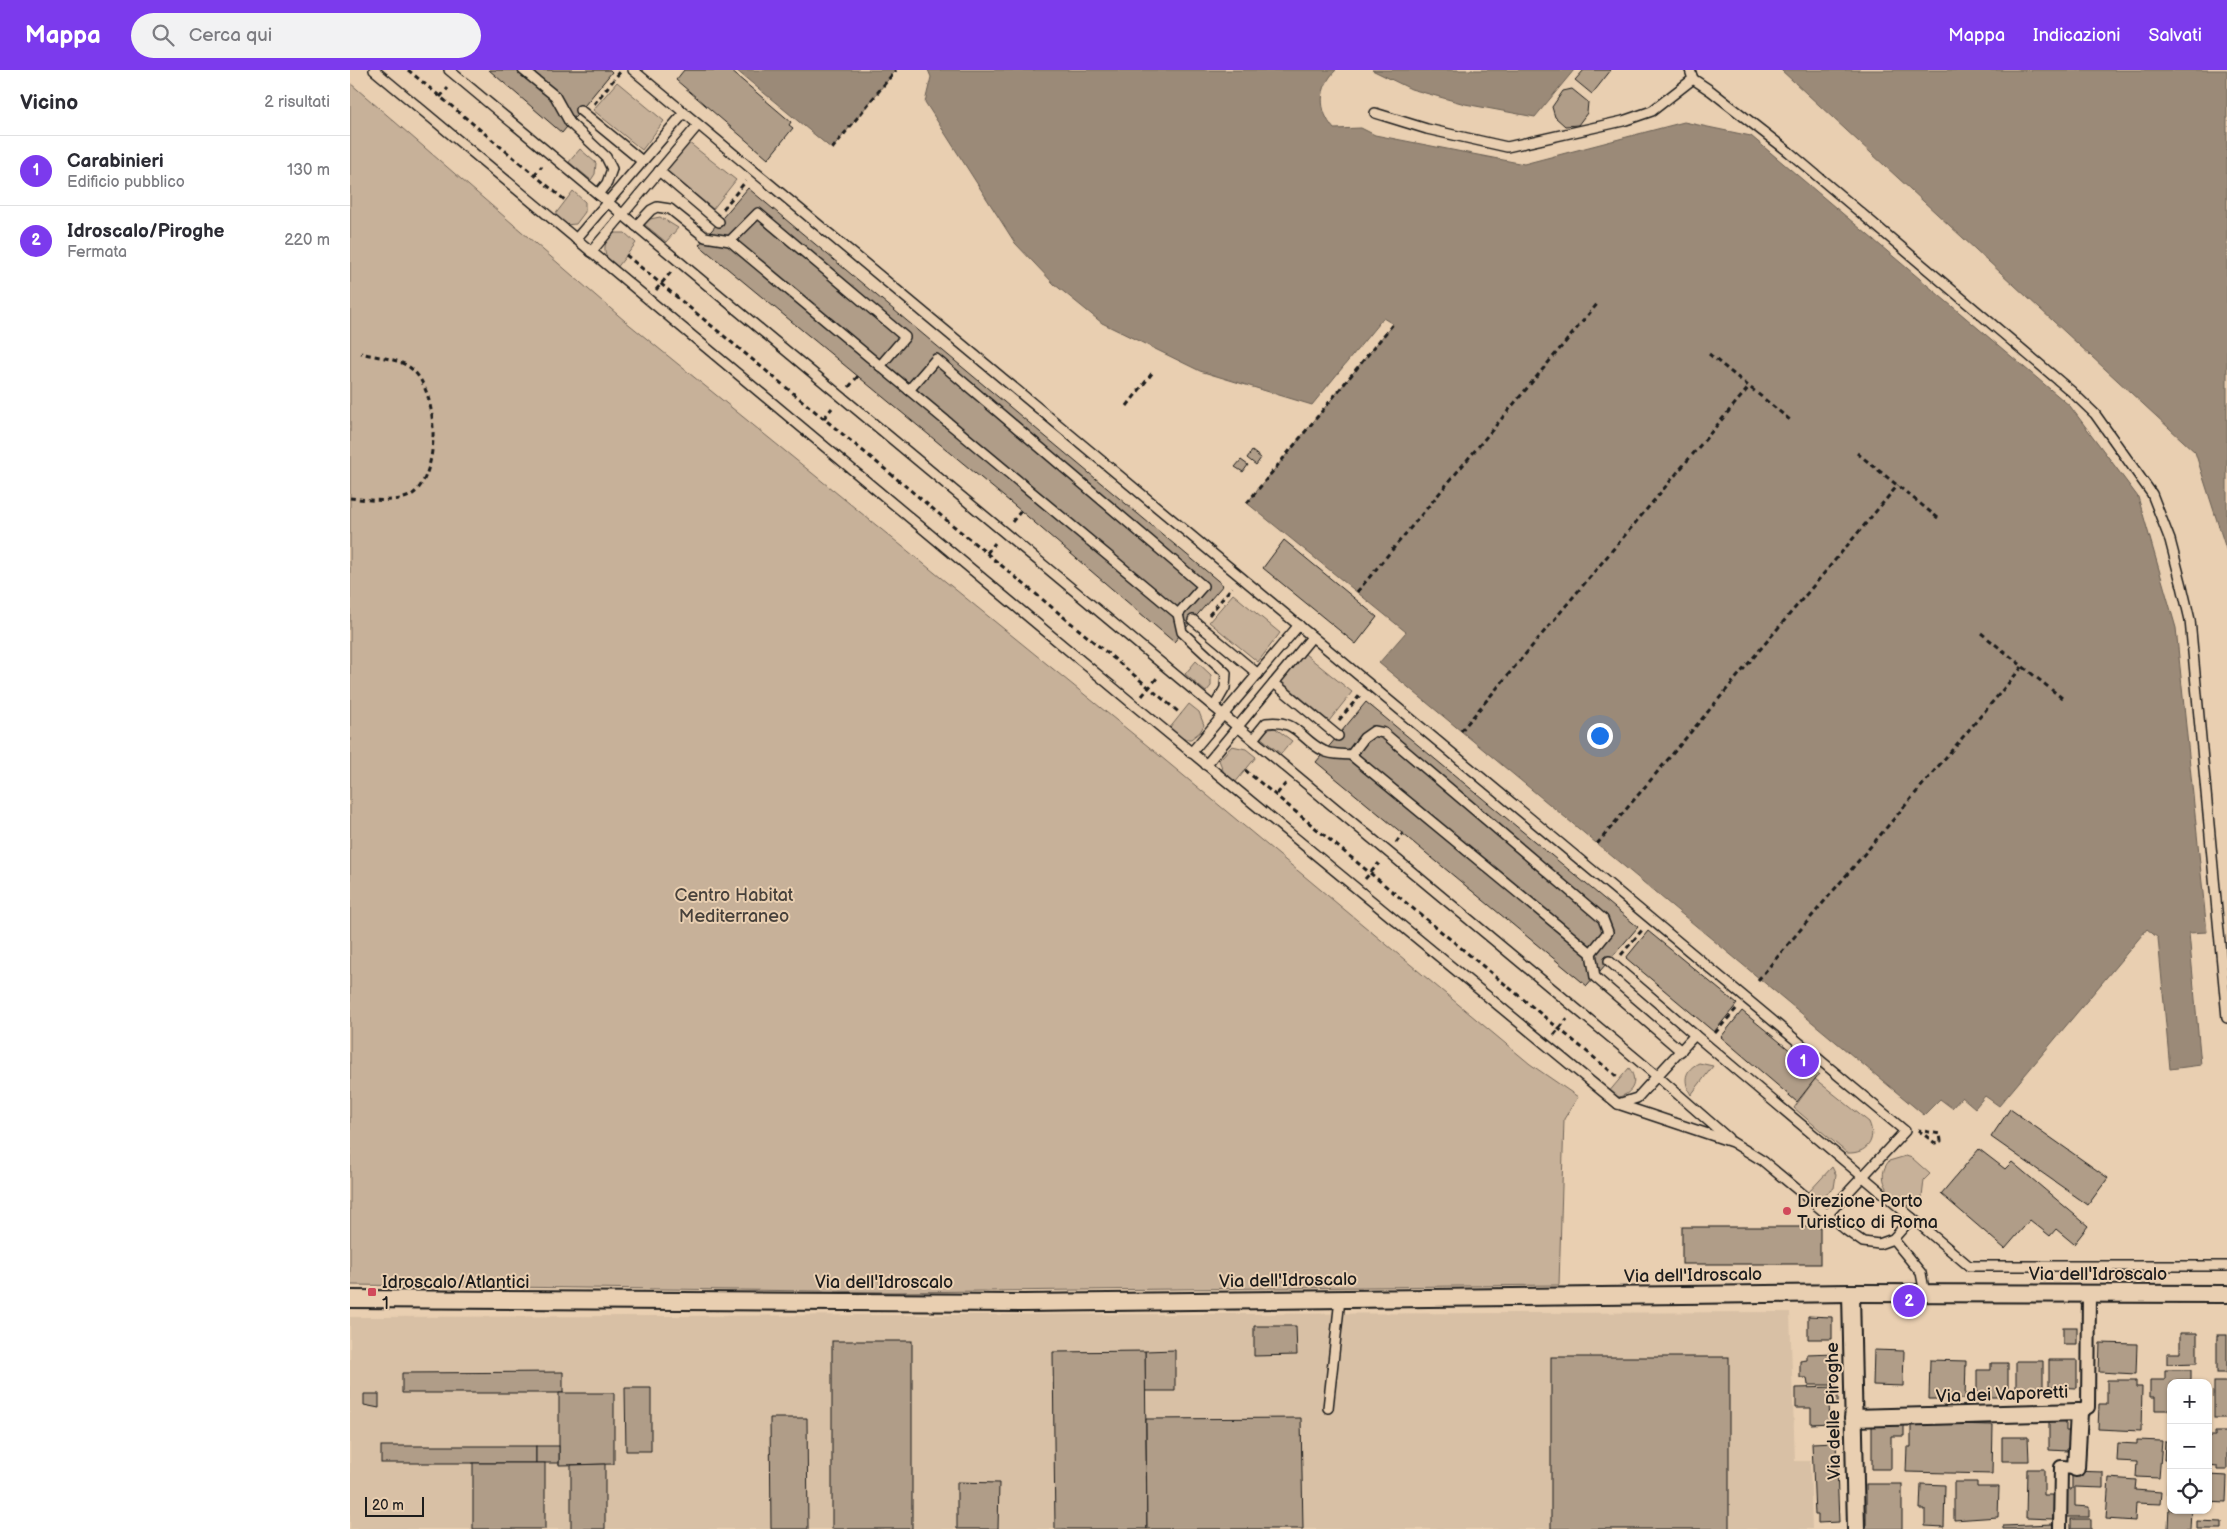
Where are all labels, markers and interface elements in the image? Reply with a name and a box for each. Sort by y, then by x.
search box [131,13,481,58]
text: Mappa [25,21,101,50]
icon: search [149,21,177,49]
text: Cerca qui [189,24,272,47]
text: Mappa [1948,25,2005,46]
text: Indicazioni [2033,25,2121,46]
text: Salvati [2149,25,2202,46]
text: Vicino [20,90,78,115]
text: 2 risultati [264,93,330,112]
text: Carabinieri [67,150,164,173]
text: 1 [33,161,39,180]
text: 130 m [287,161,330,180]
text: Edificio pubblico [67,173,185,192]
text: Idroscalo/Piroghe [67,220,224,243]
text: 2 [31,231,41,250]
text: 220 m [284,231,330,250]
text: Fermata [67,243,127,262]
your location [1587,723,1613,749]
park label: Centro Habitat Mediterraneo [675,885,794,927]
pin: 1 [1787,1042,1819,1080]
place label: Direzione Porto Turistico di Roma [1797,1191,1938,1233]
marker: Direzione Porto Turistico di Roma [1781,1205,1793,1217]
street label: Via dell'Idroscalo [1624,1264,1762,1287]
street label: Via dell'Idroscalo [2029,1264,2167,1285]
street label: Via dell'Idroscalo [1219,1269,1357,1292]
place label: Idroscalo/Atlantici 1 [382,1272,529,1314]
street label: Via dell'Idroscalo [815,1272,953,1293]
pin: 2 [1893,1282,1925,1320]
marker: Idroscalo/Atlantici 1 [366,1286,378,1298]
street label: Via delle Piroghe [1822,1342,1845,1480]
map controls [2167,1379,2212,1514]
button: + [2167,1379,2212,1424]
street label: Via dei Vaporetti [1935,1382,2069,1407]
button: − [2167,1424,2212,1469]
button: locate [2167,1469,2212,1514]
scale bar [365,1494,424,1517]
text: 20 m [372,1497,404,1514]

